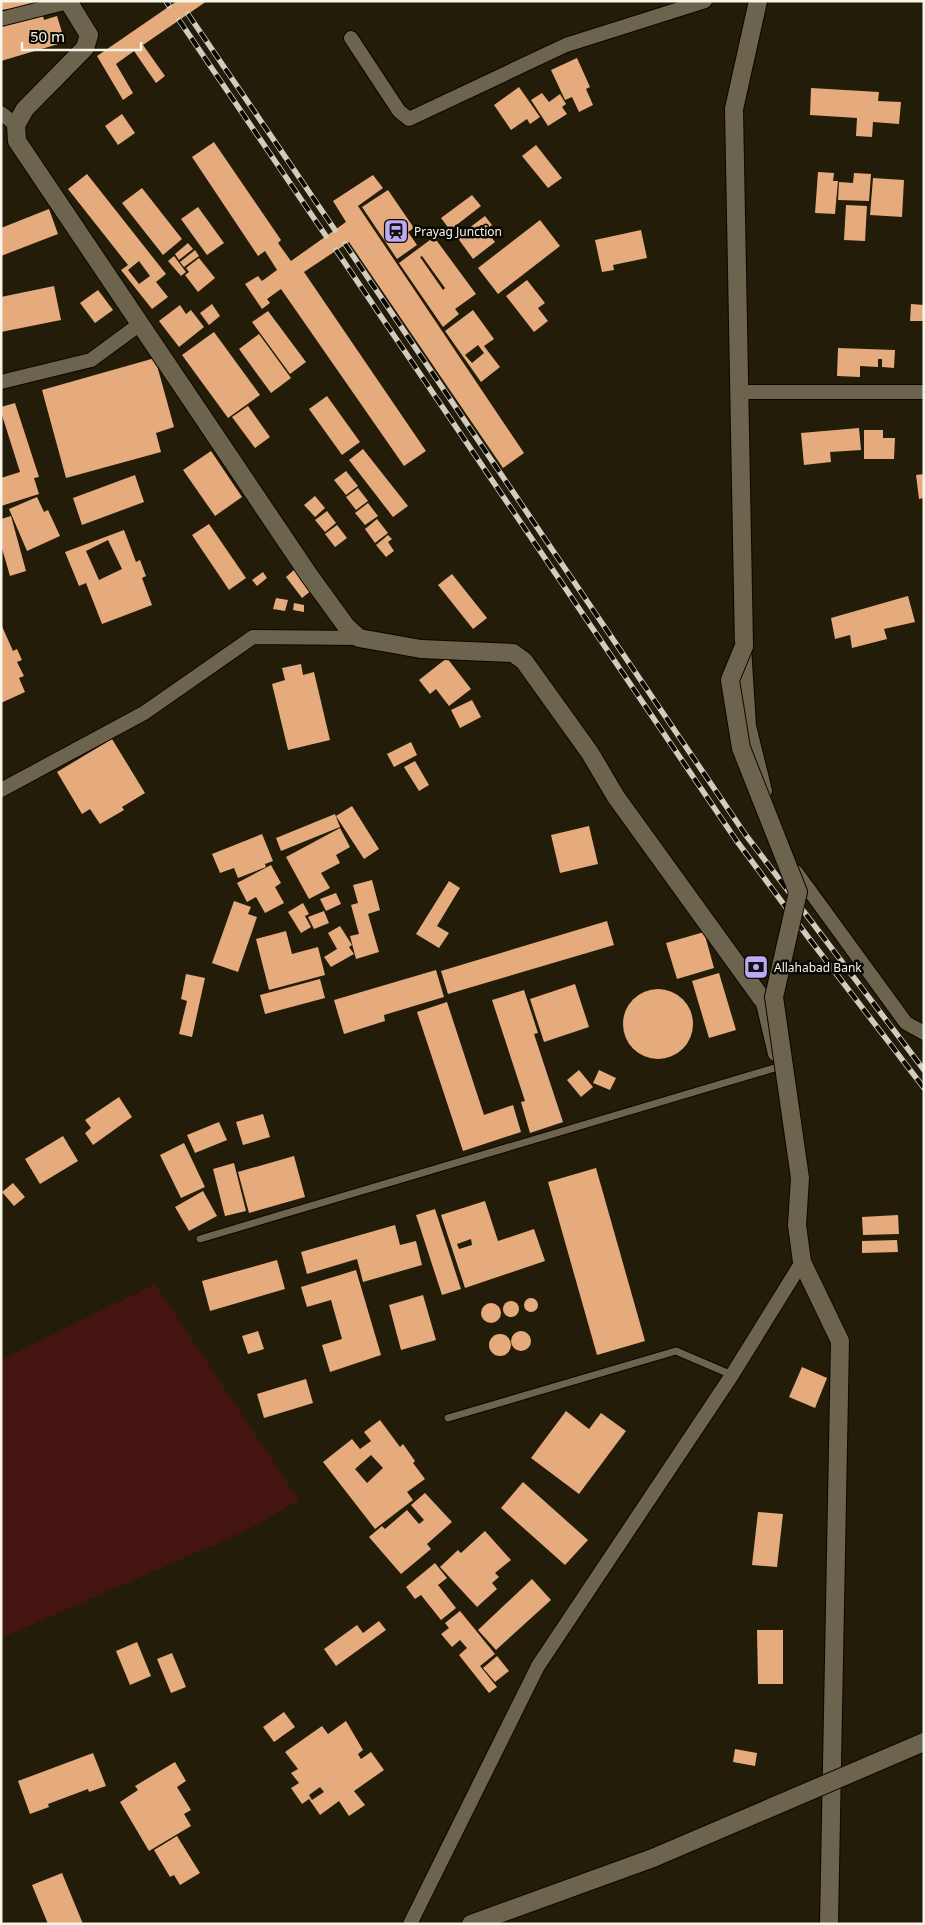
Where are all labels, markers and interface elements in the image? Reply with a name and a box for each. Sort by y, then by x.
scale bar [22,20,141,52]
text: 50 m [30,26,65,46]
station icon: Prayag Junction [383,218,409,244]
place label: Prayag Junction [414,223,502,240]
bank icon: Allahabad Bank [743,954,769,980]
place label: Allahabad Bank [774,959,862,976]

